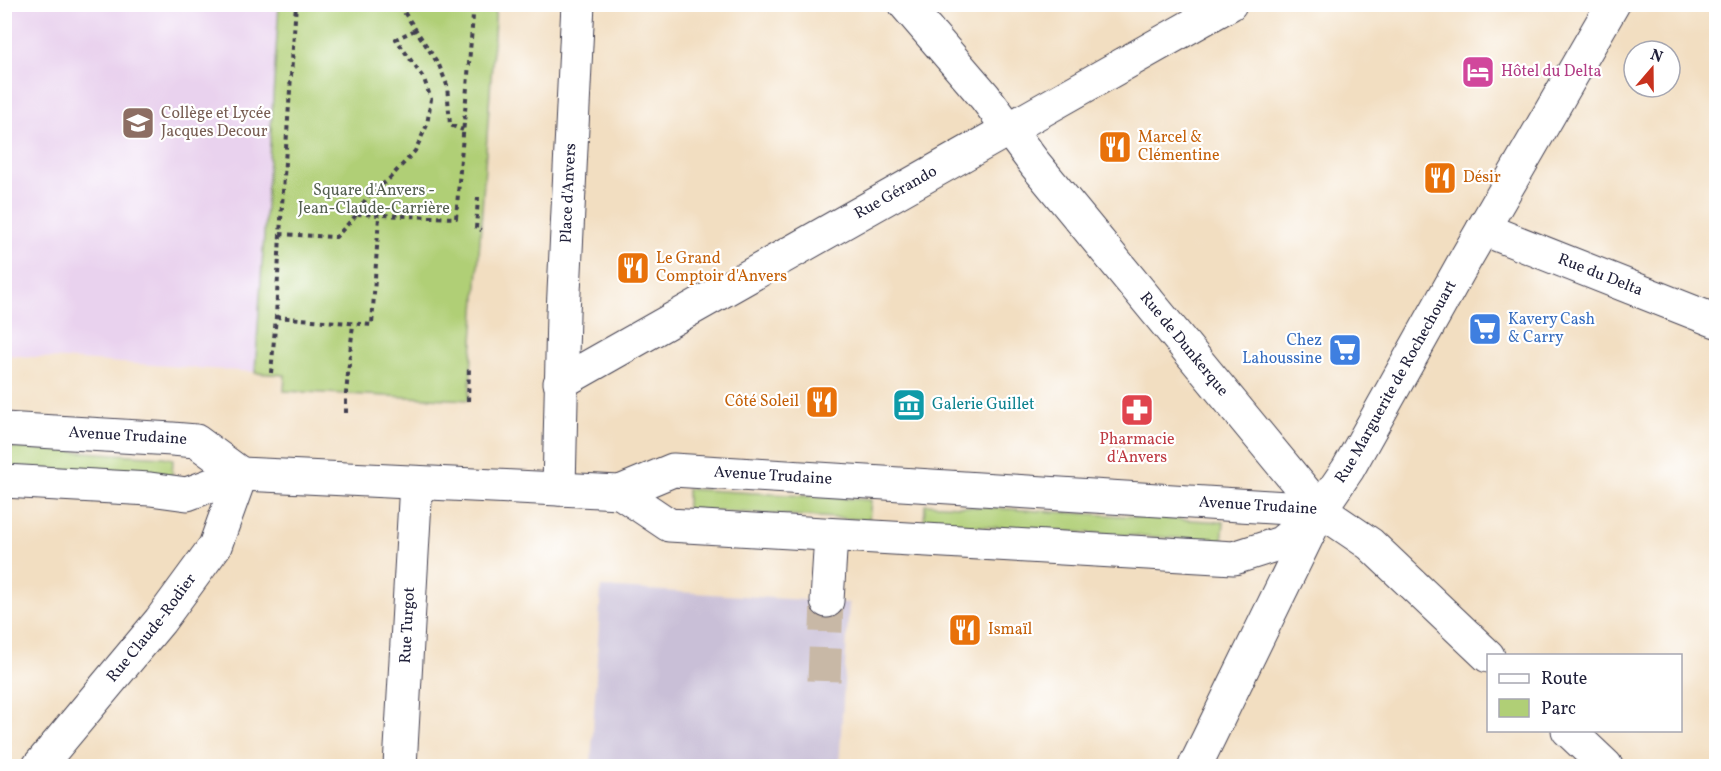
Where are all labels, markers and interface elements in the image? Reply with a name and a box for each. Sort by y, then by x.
north arrow [1622,39,1682,99]
text: N [1647,44,1666,69]
hotel icon: Hôtel du Delta [1460,54,1496,90]
place label: Hôtel du Delta [1501,61,1601,83]
place label: Collège et Lycée Jacques Decour [161,103,271,143]
school or university icon: Collège et Lycée Jacques Decour [120,105,156,141]
place label: Marcel & Clémentine [1138,127,1220,167]
restaurant icon: Marcel & Clémentine [1097,129,1133,165]
street label: Place d'Anvers [555,142,582,244]
restaurant icon: Désir [1422,160,1458,196]
street label: Rue Gérando [851,161,941,225]
place label: Désir [1463,167,1501,189]
park label: Square d'Anvers - Jean-Claude-Carrière [298,180,450,220]
place label: Le Grand Comptoir d'Anvers [656,248,787,288]
street label: Rue du Delta [1554,249,1646,302]
restaurant icon: Le Grand Comptoir d'Anvers [615,250,651,286]
street label: Rue Marguerite de Rochechouart [1330,276,1463,488]
street label: Rue de Dunkerque [1134,288,1233,401]
place label: Kavery Cash & Carry [1508,309,1595,349]
supermarket icon: Kavery Cash & Carry [1467,311,1503,347]
place label: Chez Lahoussine [1242,330,1322,370]
supermarket icon: Chez Lahoussine [1327,332,1363,368]
restaurant icon: Côté Soleil [804,384,840,420]
museum icon: Galerie Guillet [891,387,927,423]
place label: Côté Soleil [725,391,799,413]
pharmacy icon: Pharmacie d'Anvers [1119,392,1155,428]
place label: Galerie Guillet [932,394,1035,416]
street label: Avenue Trudaine [68,422,188,451]
place label: Pharmacie d'Anvers [1099,429,1175,469]
street label: Avenue Trudaine [713,462,833,491]
street label: Avenue Trudaine [1198,492,1318,521]
street label: Rue Claude-Rodier [102,569,202,688]
street label: Rue Turgot [395,586,421,664]
restaurant icon: Ismaïl [947,612,983,648]
place label: Ismaïl [988,619,1032,641]
legend [1487,654,1682,732]
text: Route [1541,667,1587,692]
text: Parc [1541,697,1576,722]

